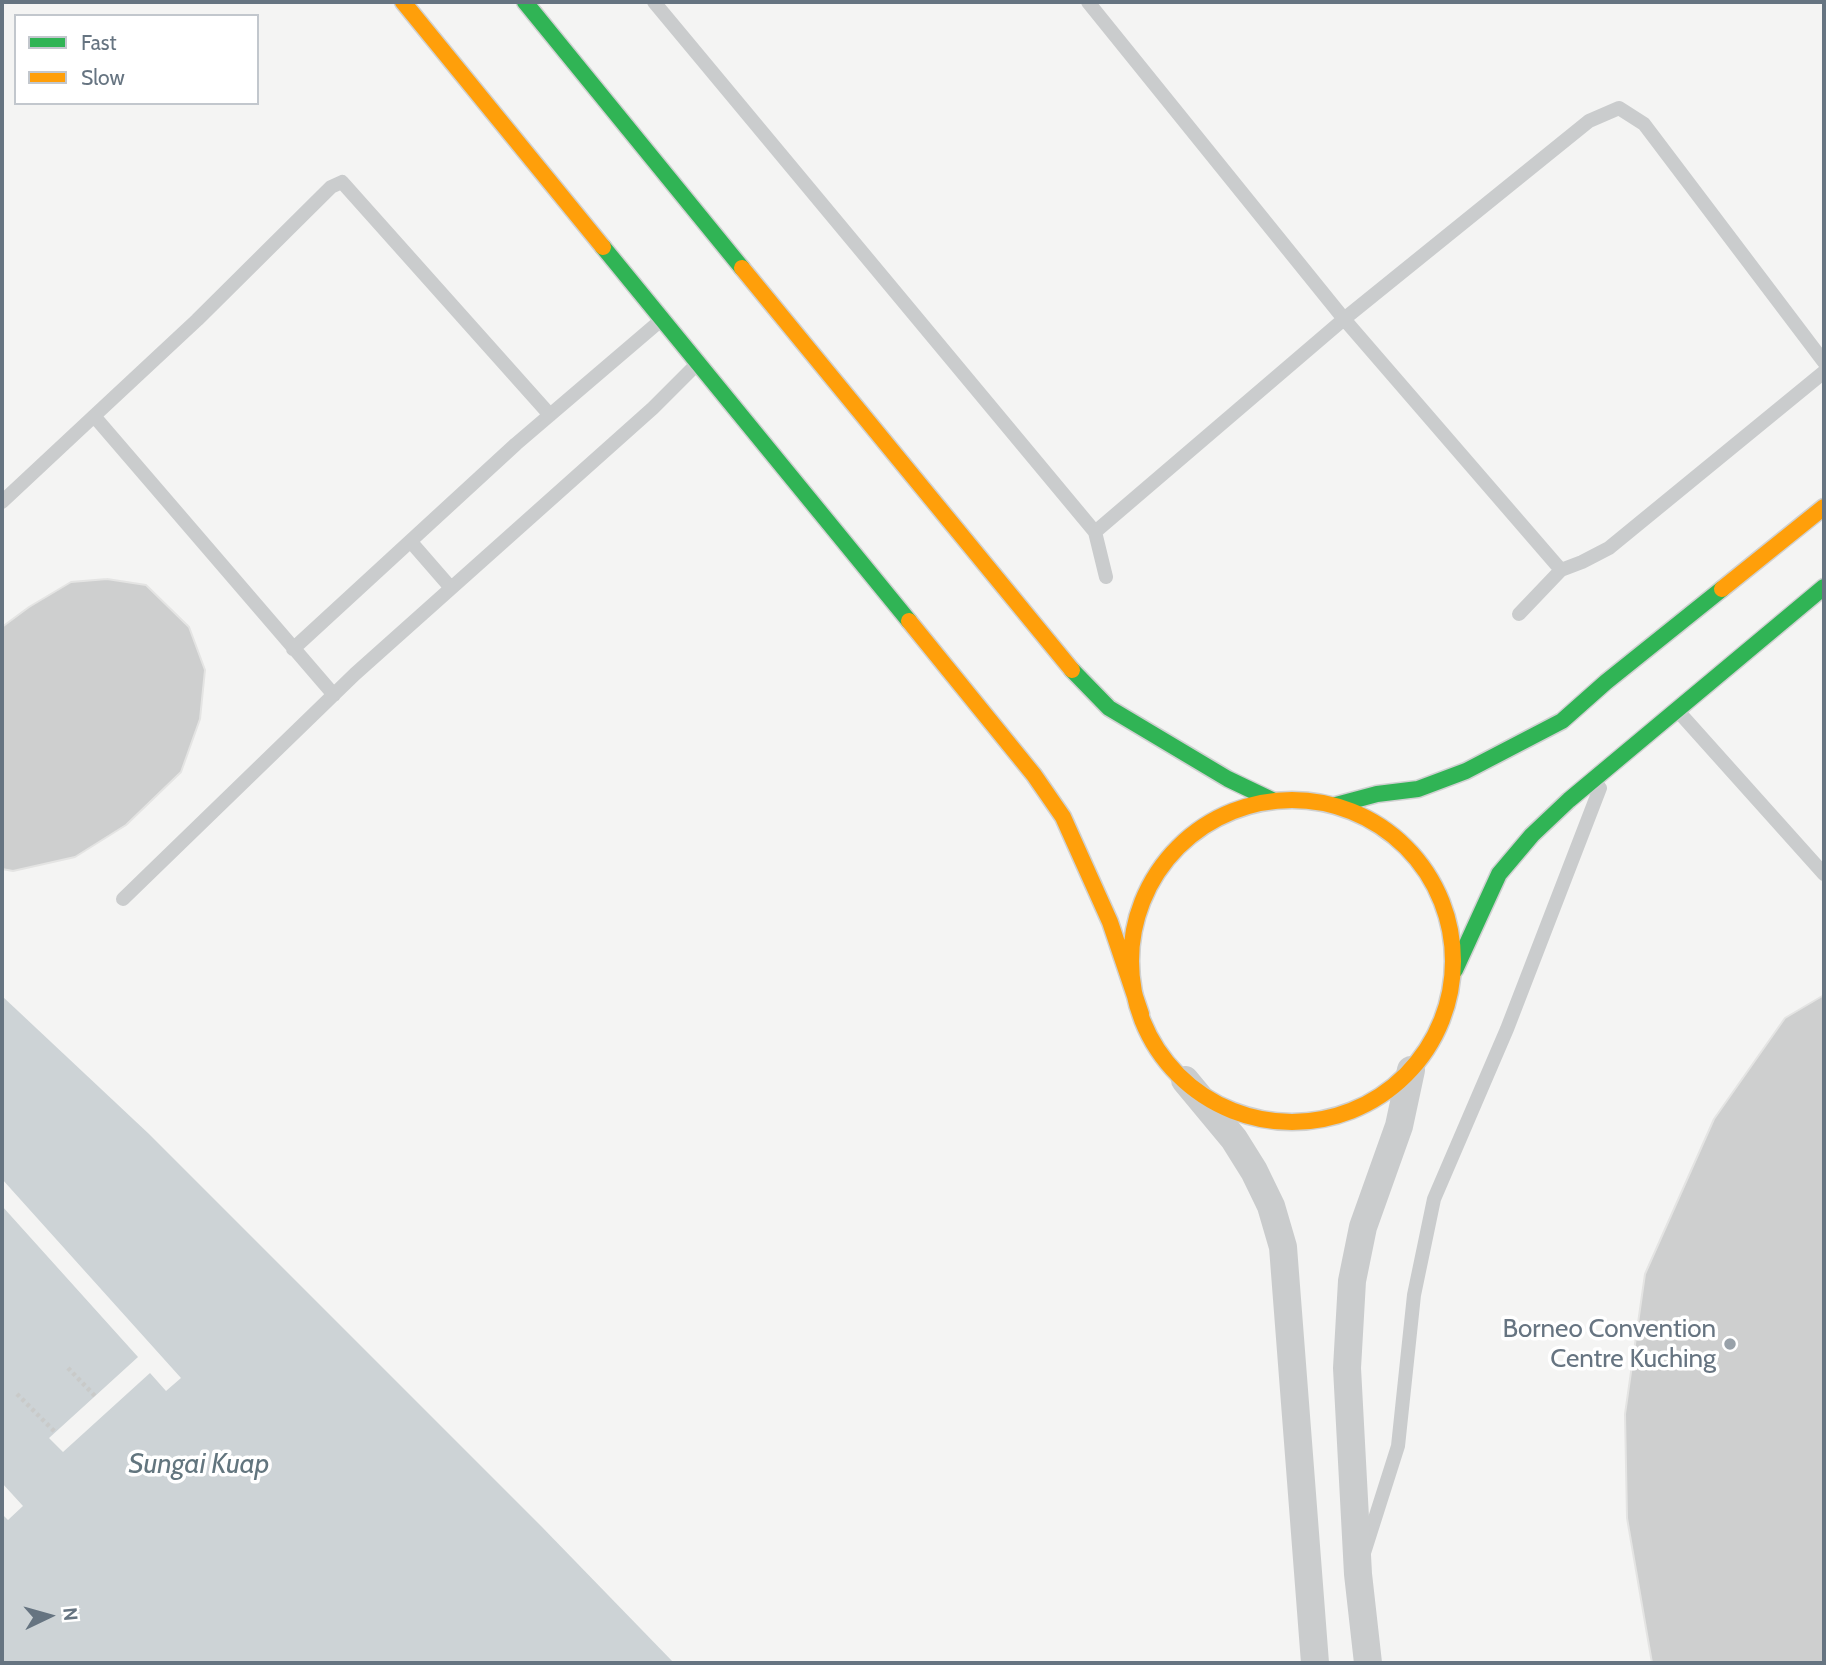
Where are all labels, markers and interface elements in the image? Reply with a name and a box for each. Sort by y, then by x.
legend [14,14,259,105]
text: Fast [81,30,117,55]
text: Slow [81,65,125,90]
place label: Borneo Convention Centre Kuching [1503,1313,1716,1374]
marker: Borneo Convention Centre Kuching [1722,1336,1738,1352]
water label: Sungai Kuap [129,1448,269,1482]
north arrow [14,1581,84,1651]
text: N [58,1606,82,1622]

